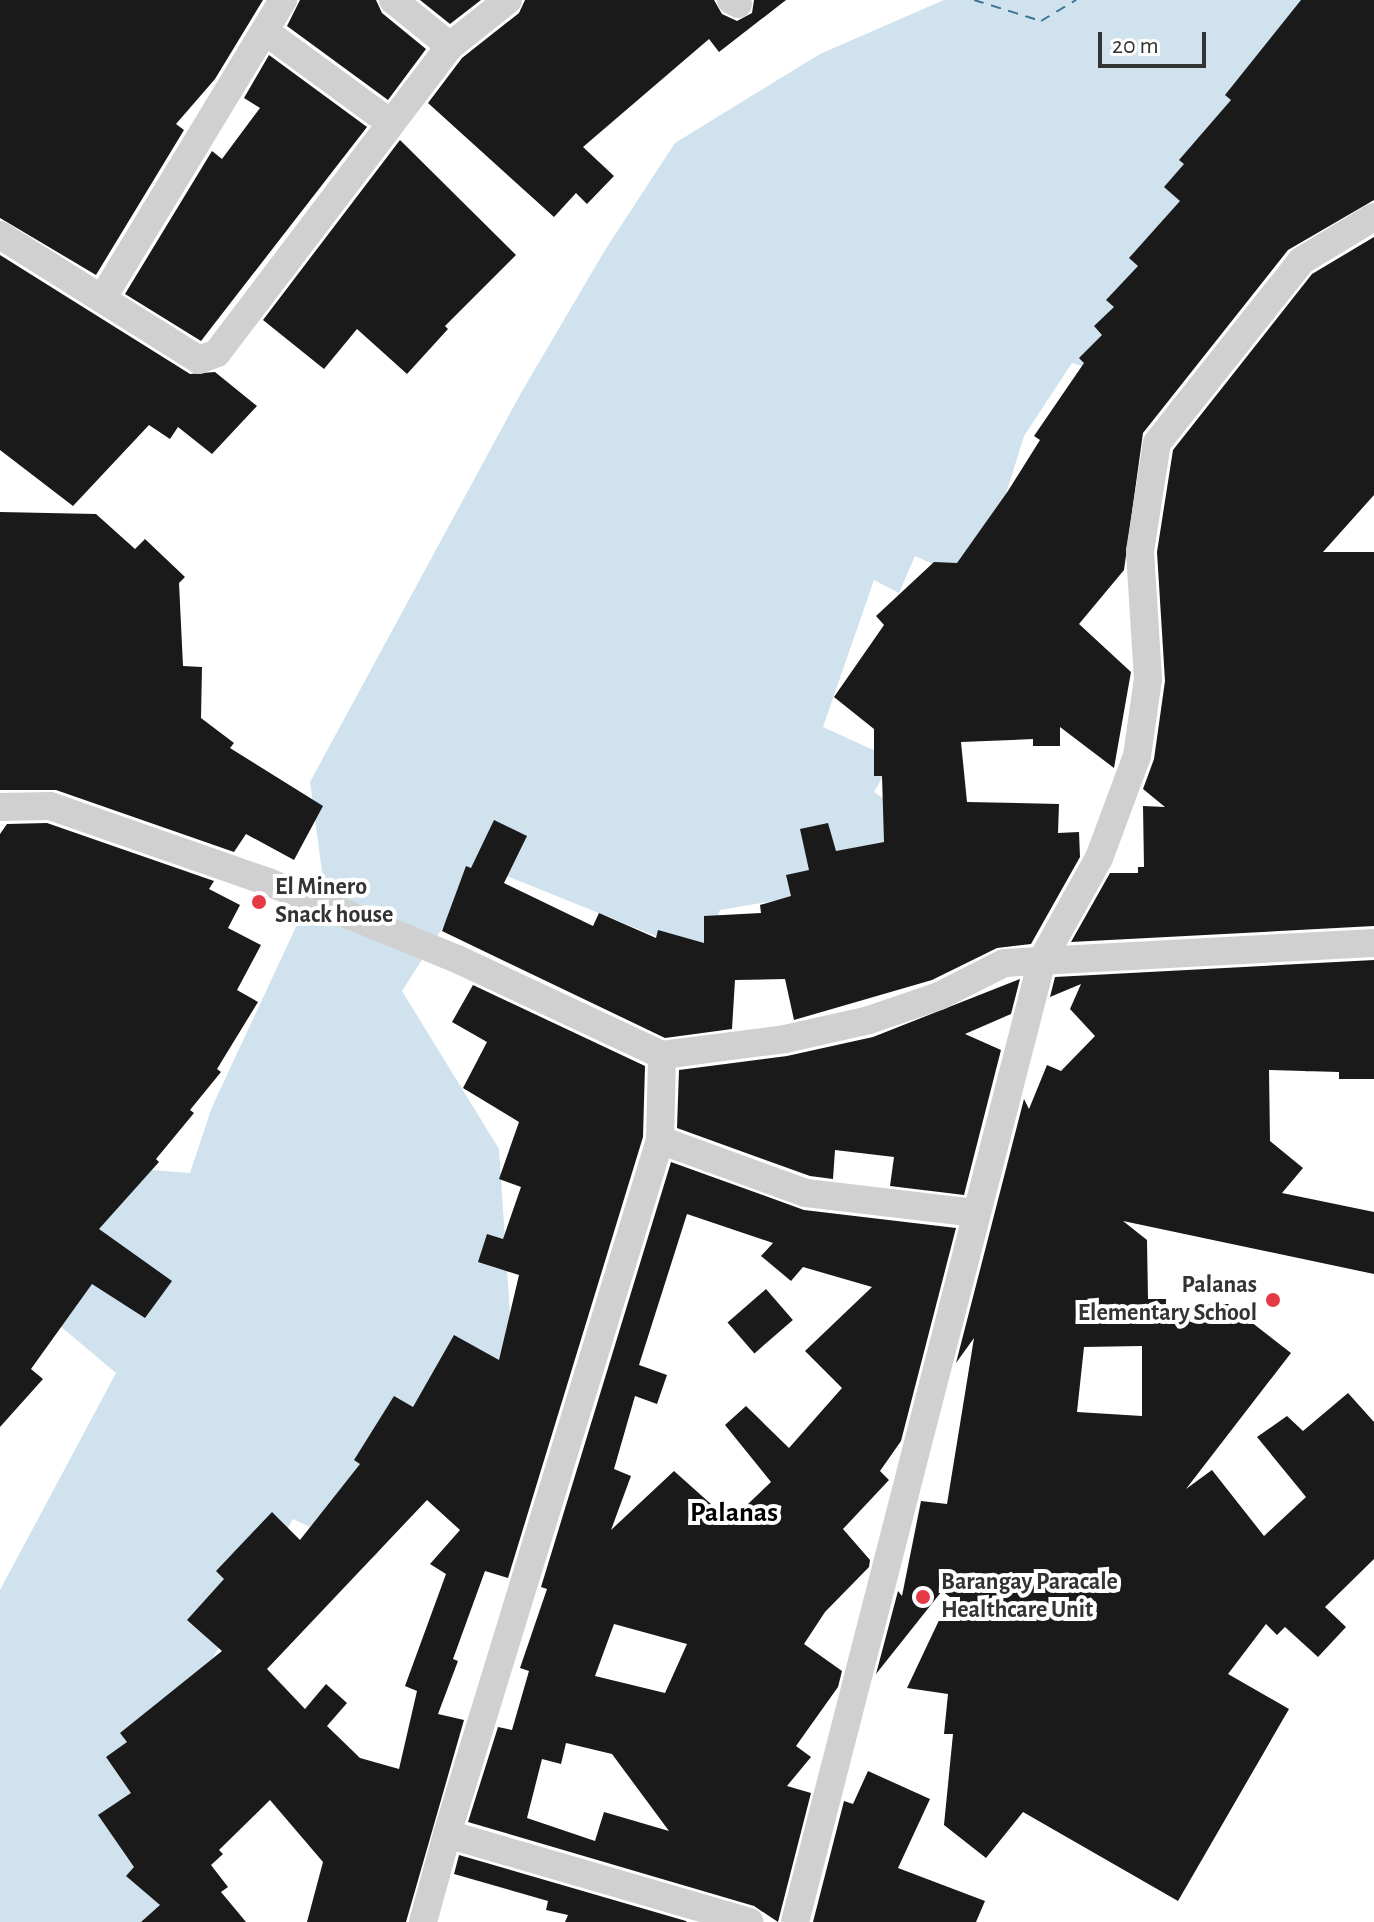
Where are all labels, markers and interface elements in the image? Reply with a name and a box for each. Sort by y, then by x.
scale bar [1102,16,1210,66]
text: 20 m [1112,34,1159,58]
place label: El Minero Snack house [275,874,393,930]
marker: El Minero Snack house [250,893,268,911]
place label: Palanas Elementary School [1078,1272,1257,1328]
marker: Palanas Elementary School [1264,1291,1282,1309]
district label: Palanas [690,1496,778,1530]
place label: Barangay Paracale Healthcare Unit [941,1569,1118,1625]
marker: Barangay Paracale Healthcare Unit [912,1586,934,1608]

